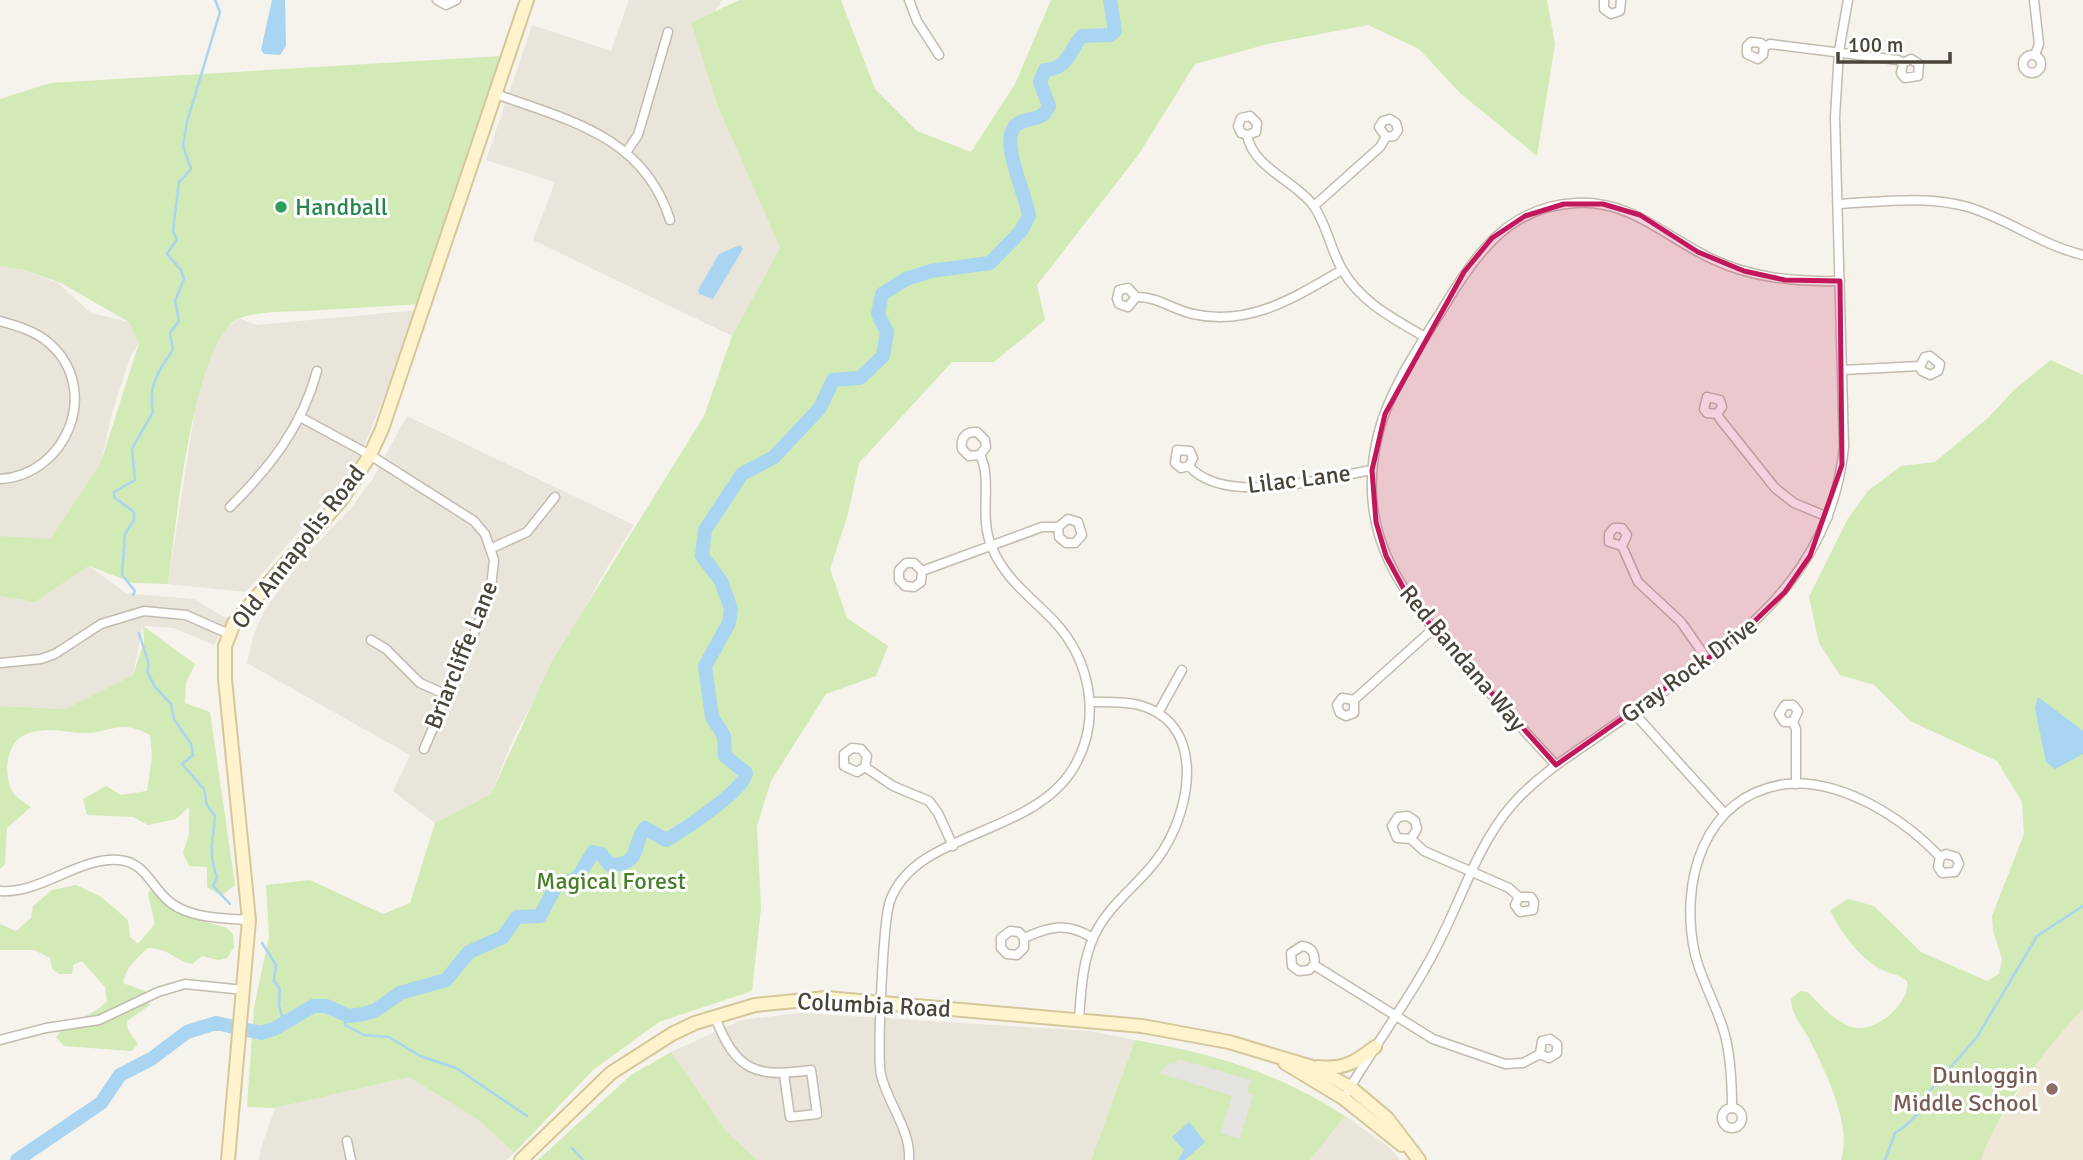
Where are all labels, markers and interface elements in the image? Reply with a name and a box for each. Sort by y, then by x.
scale bar [1838,21,1950,65]
text: 100 m [1848,32,1903,58]
place label: Handball [295,192,388,222]
marker: Handball [273,199,289,215]
street label: Lilac Lane [1246,458,1352,500]
street label: Old Annapolis Road [225,459,371,635]
street label: Briarcliffe Lane [418,577,504,733]
street label: Red Bandana Way [1393,579,1533,737]
street label: Gray Rock Drive [1615,610,1763,730]
park label: Magical Forest [536,866,686,896]
street label: Columbia Road [796,986,952,1024]
place label: Dunloggin Middle School [1893,1060,2038,1118]
marker: Dunloggin Middle School [2044,1081,2060,1097]

